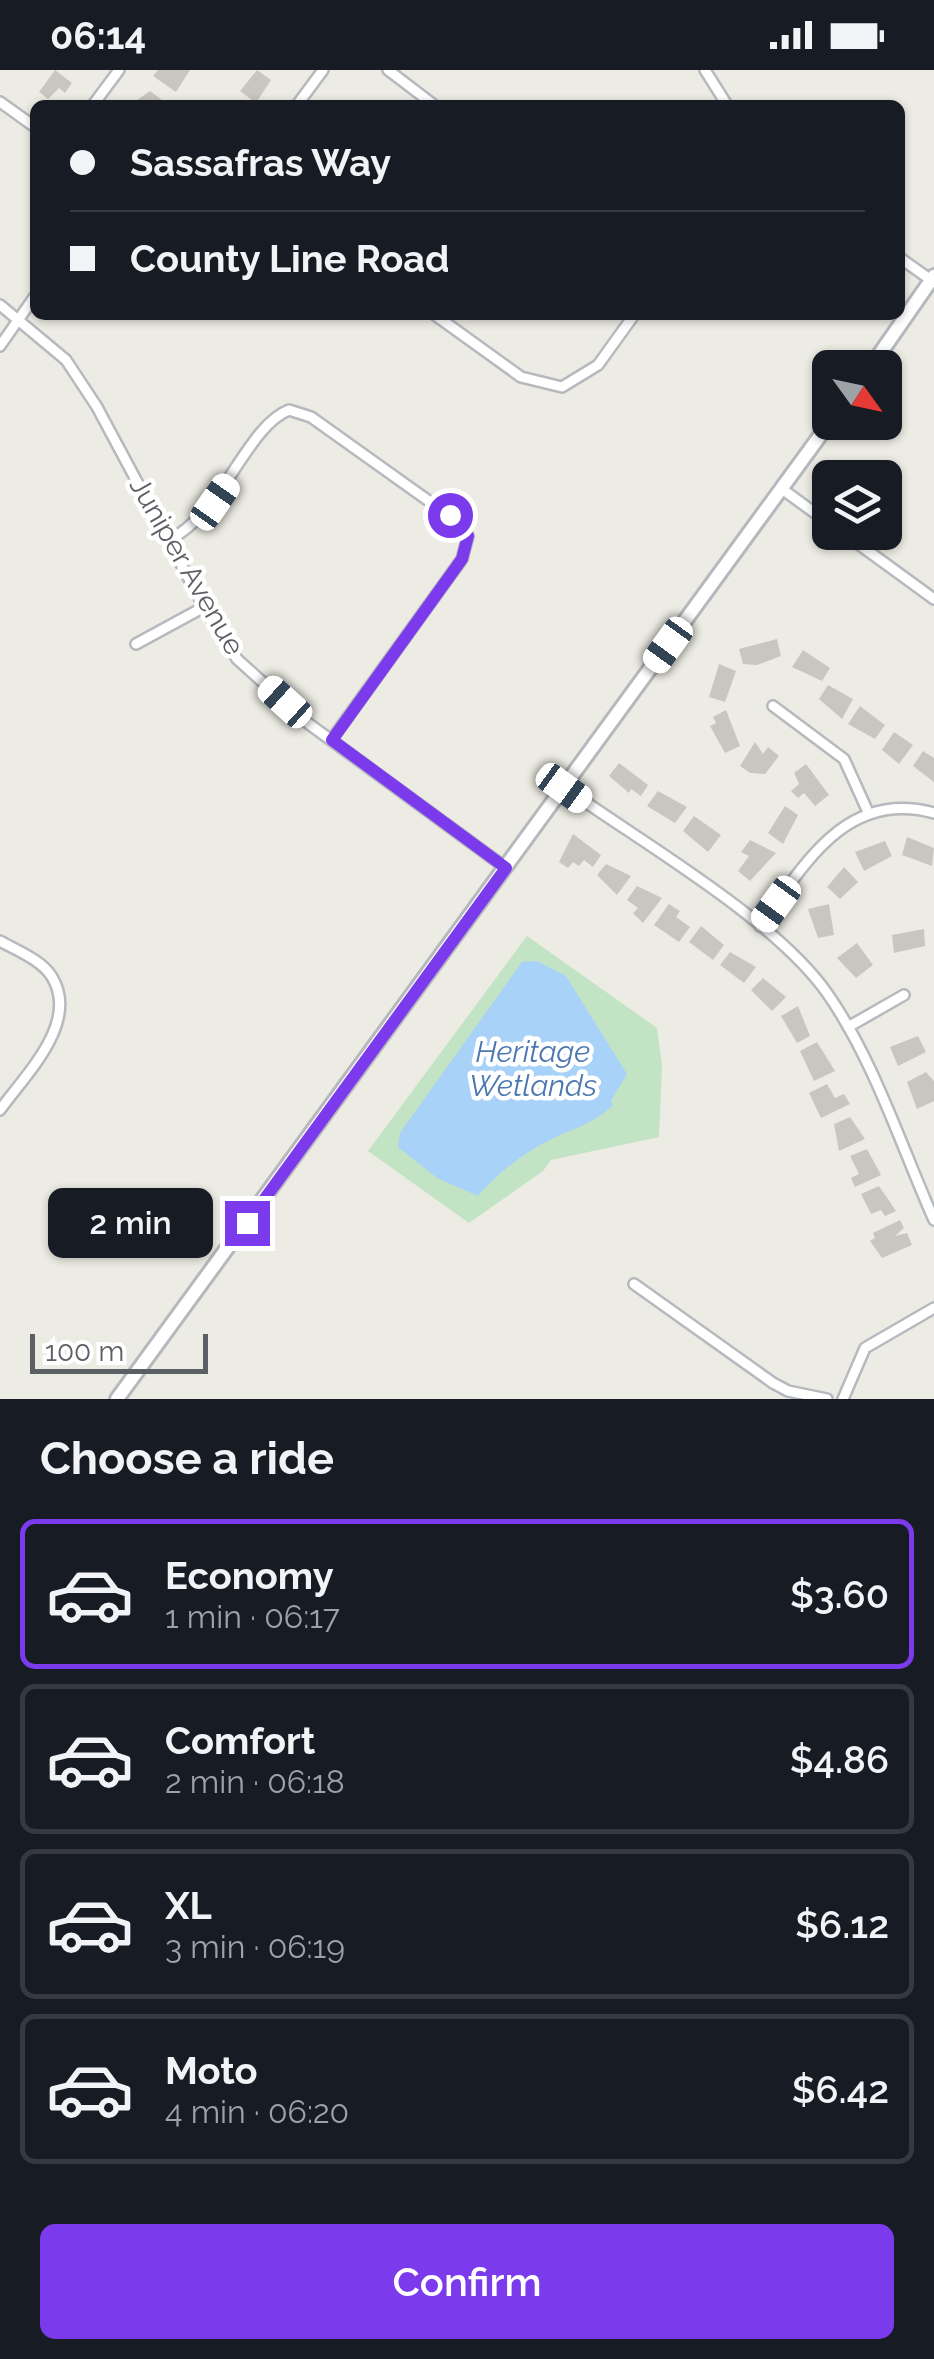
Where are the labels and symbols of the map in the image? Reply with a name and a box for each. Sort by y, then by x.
north arrow [812,350,902,440]
car [186,469,244,535]
street label: Juniper Avenue [123,471,251,661]
route start [428,493,473,538]
car [638,612,698,678]
car [253,671,317,733]
car [531,758,597,818]
car [746,871,806,937]
water label: Heritage Wetlands [469,1034,597,1103]
callout: 2 min [47,1188,212,1258]
route end [225,1201,270,1246]
scale bar [30,1329,208,1374]

